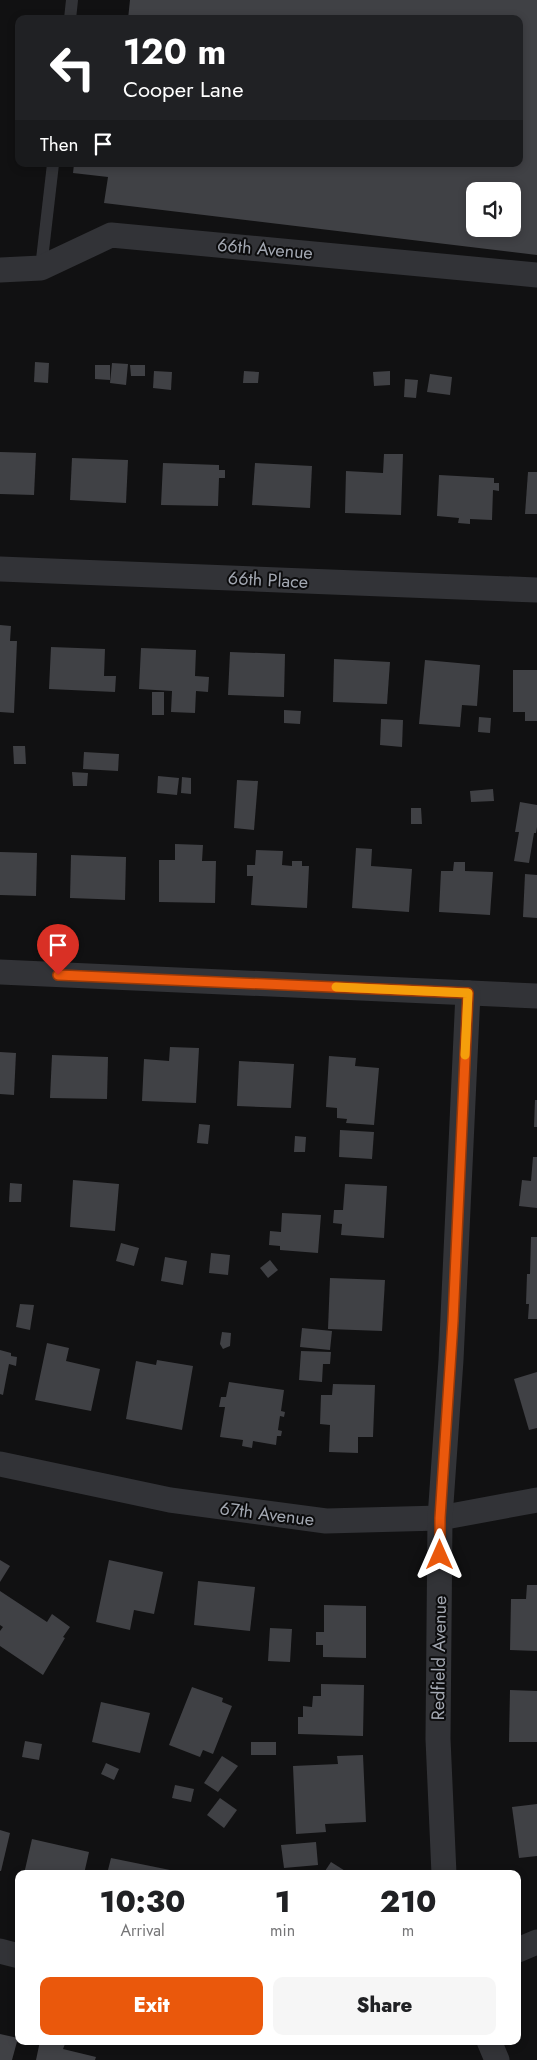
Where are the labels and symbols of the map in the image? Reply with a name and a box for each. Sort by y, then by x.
street label: 66th Avenue [216,232,314,266]
street label: 66th Place [227,565,309,595]
pin [37,924,79,975]
street label: 67th Avenue [218,1495,316,1533]
position arrow [413,1528,465,1580]
street label: Redfield Avenue [425,1595,453,1721]

